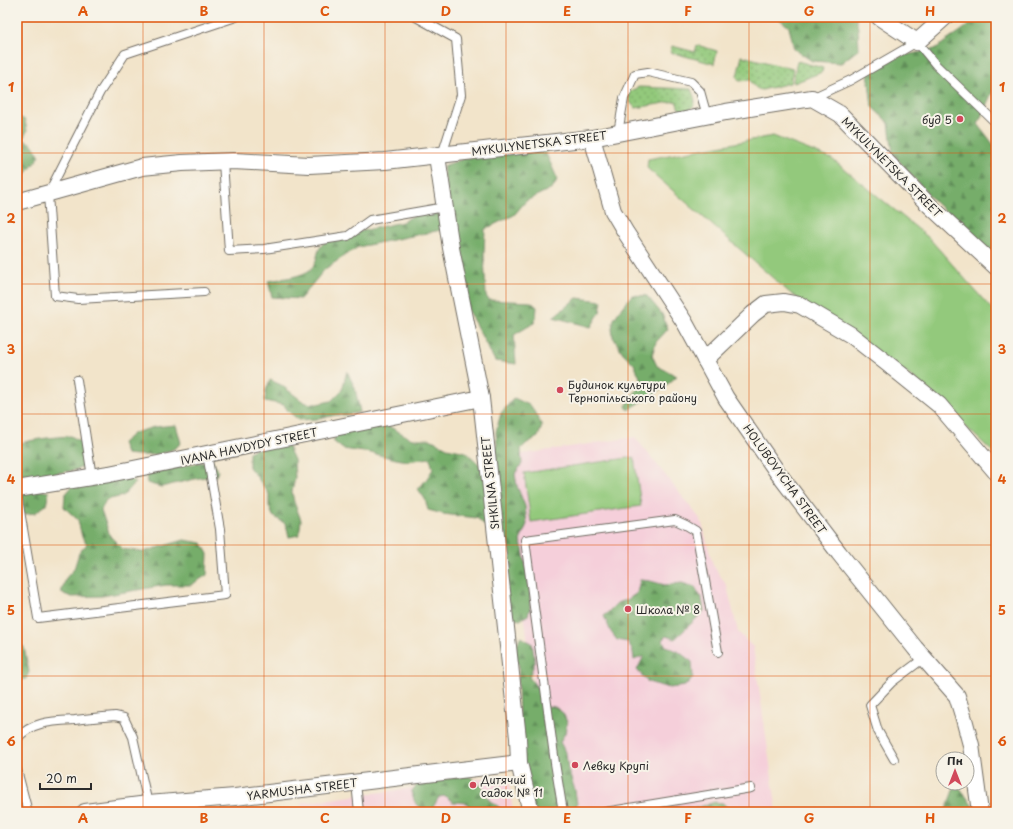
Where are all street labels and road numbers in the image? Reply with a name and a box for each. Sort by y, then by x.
street label: MYKULYNETSKA STREET [838,113,947,222]
street label: MYKULYNETSKA STREET [470,126,608,160]
street label: HOLUBOVYCHA STREET [739,420,831,538]
street label: IVANA HAVDYDY STREET [179,423,319,469]
street label: SHKILNA STREET [477,435,503,530]
street label: YARMUSHA STREET [246,774,359,804]

